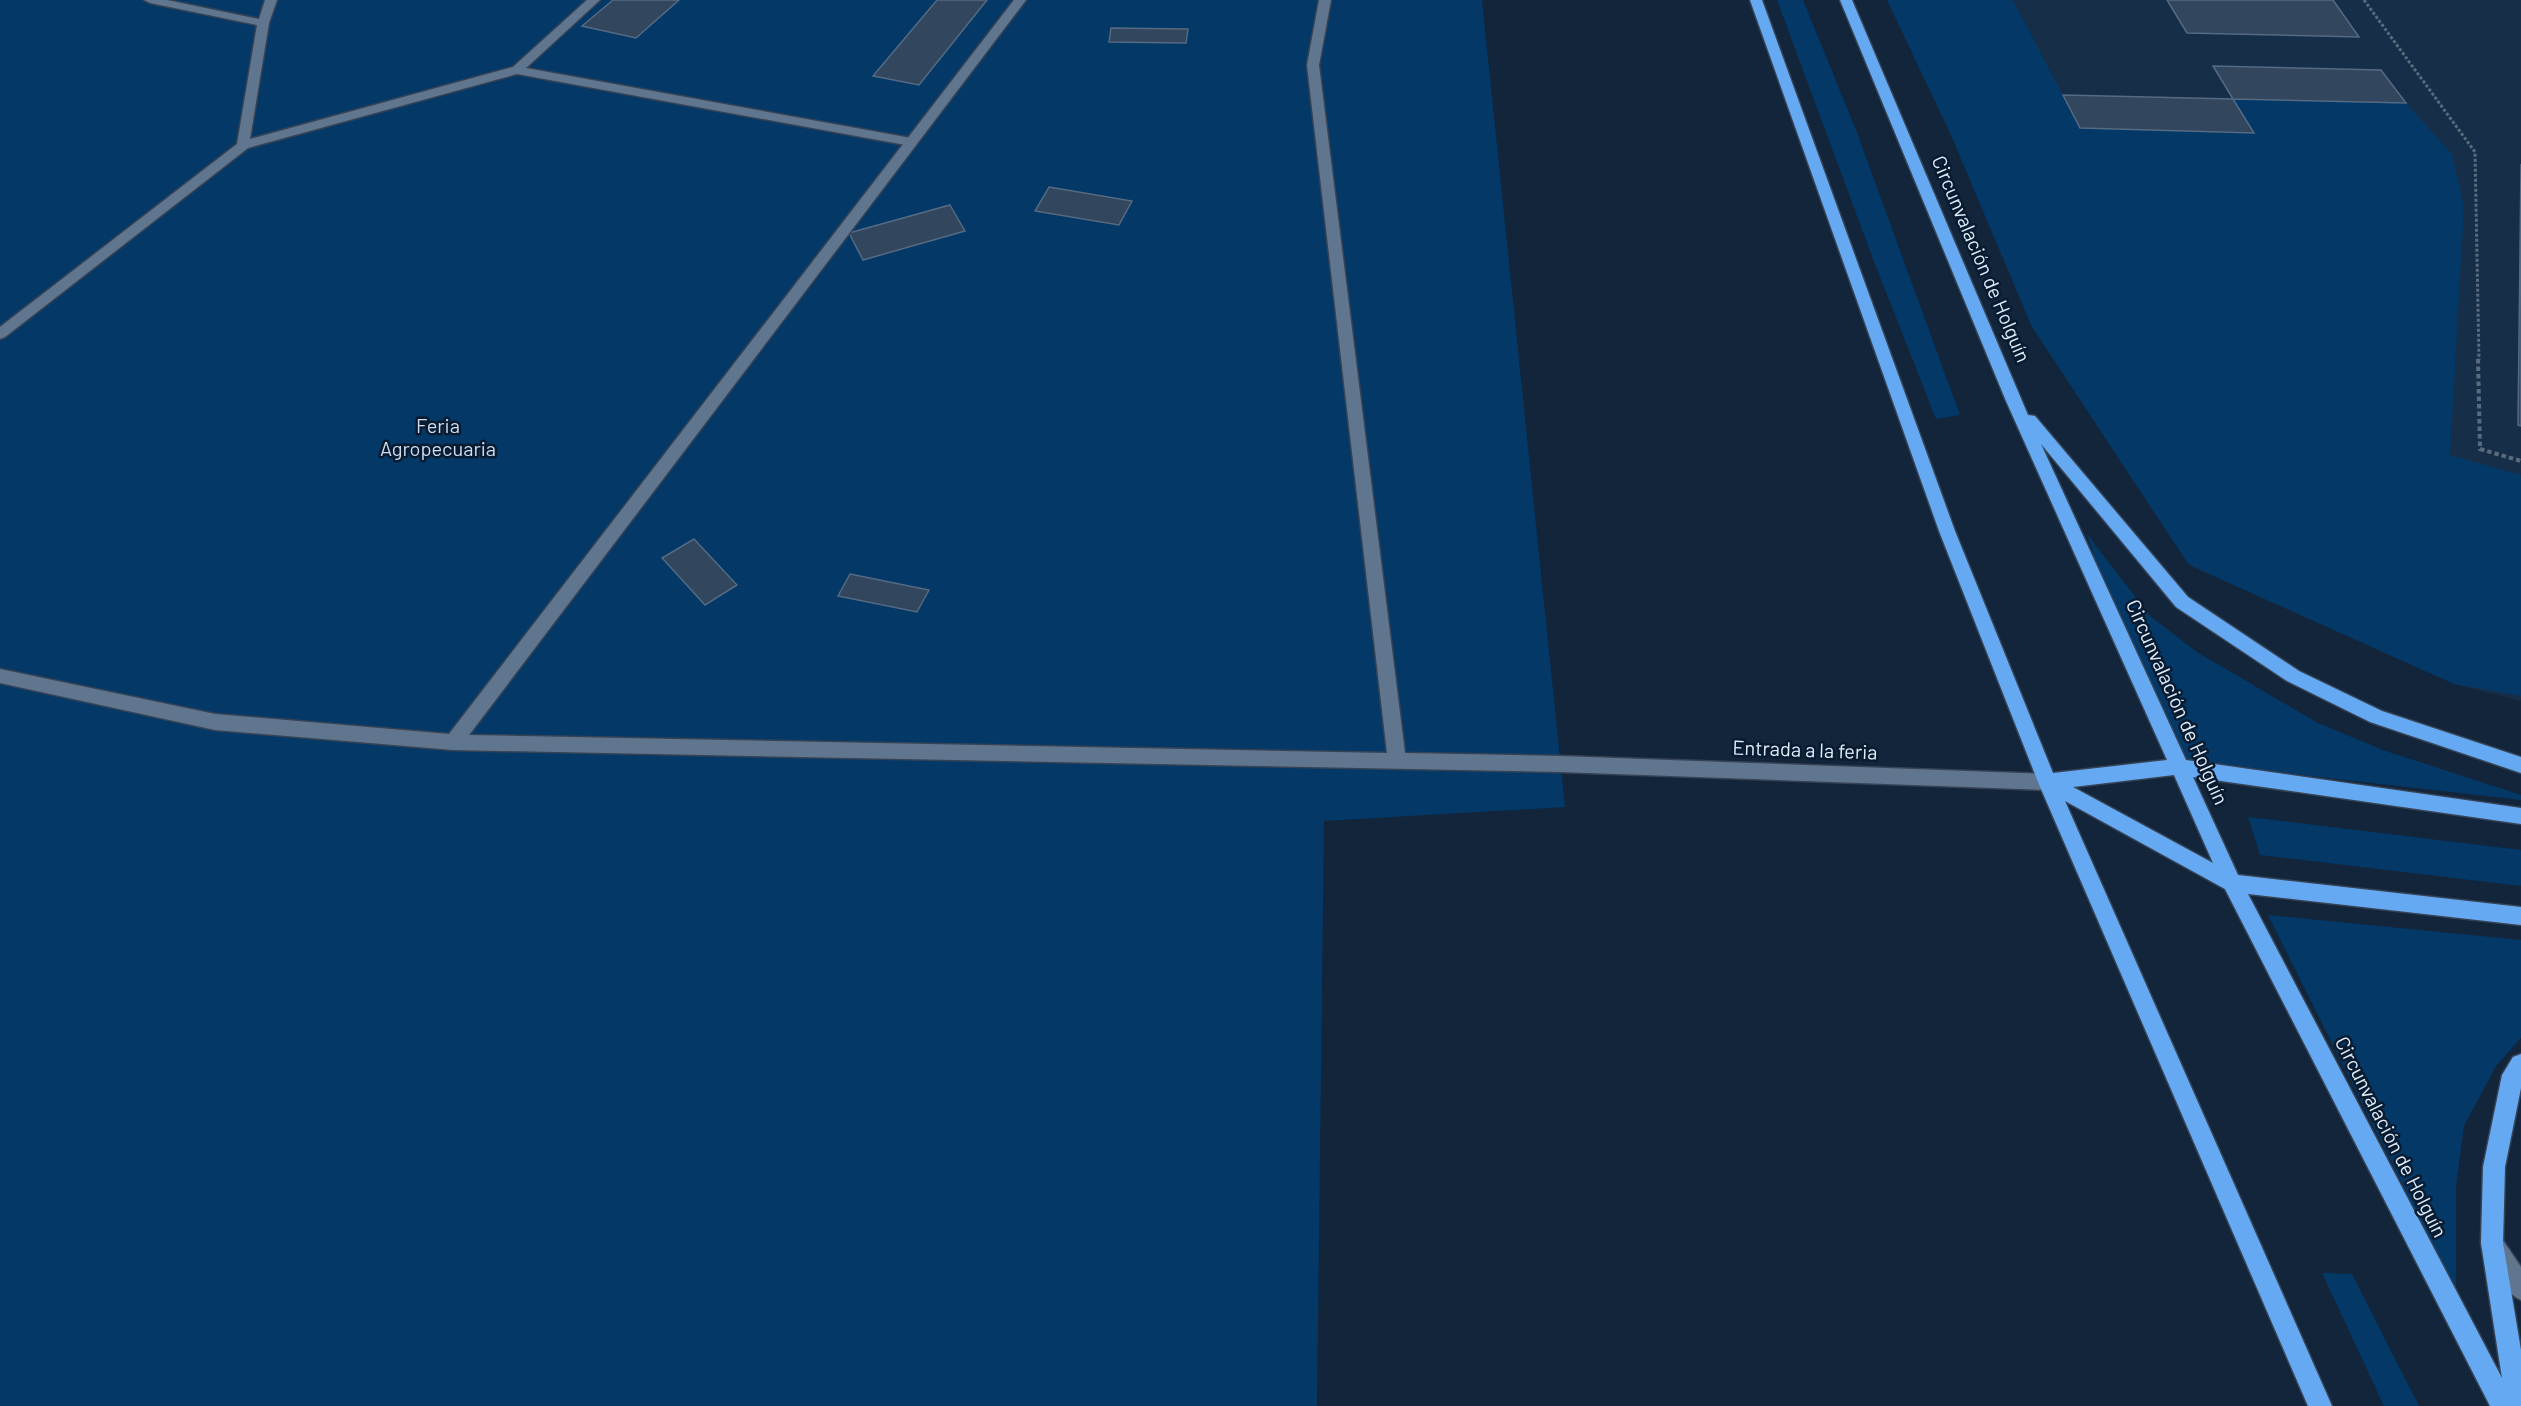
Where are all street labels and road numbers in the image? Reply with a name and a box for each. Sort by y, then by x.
street label: Circunvalación de Holguín [1927,152,2036,366]
street label: Circunvalación de Holguín [2122,595,2234,808]
street label: Entrada a la feria [1732,734,1878,764]
street label: Circunvalación de Holguín [2331,1032,2453,1241]

